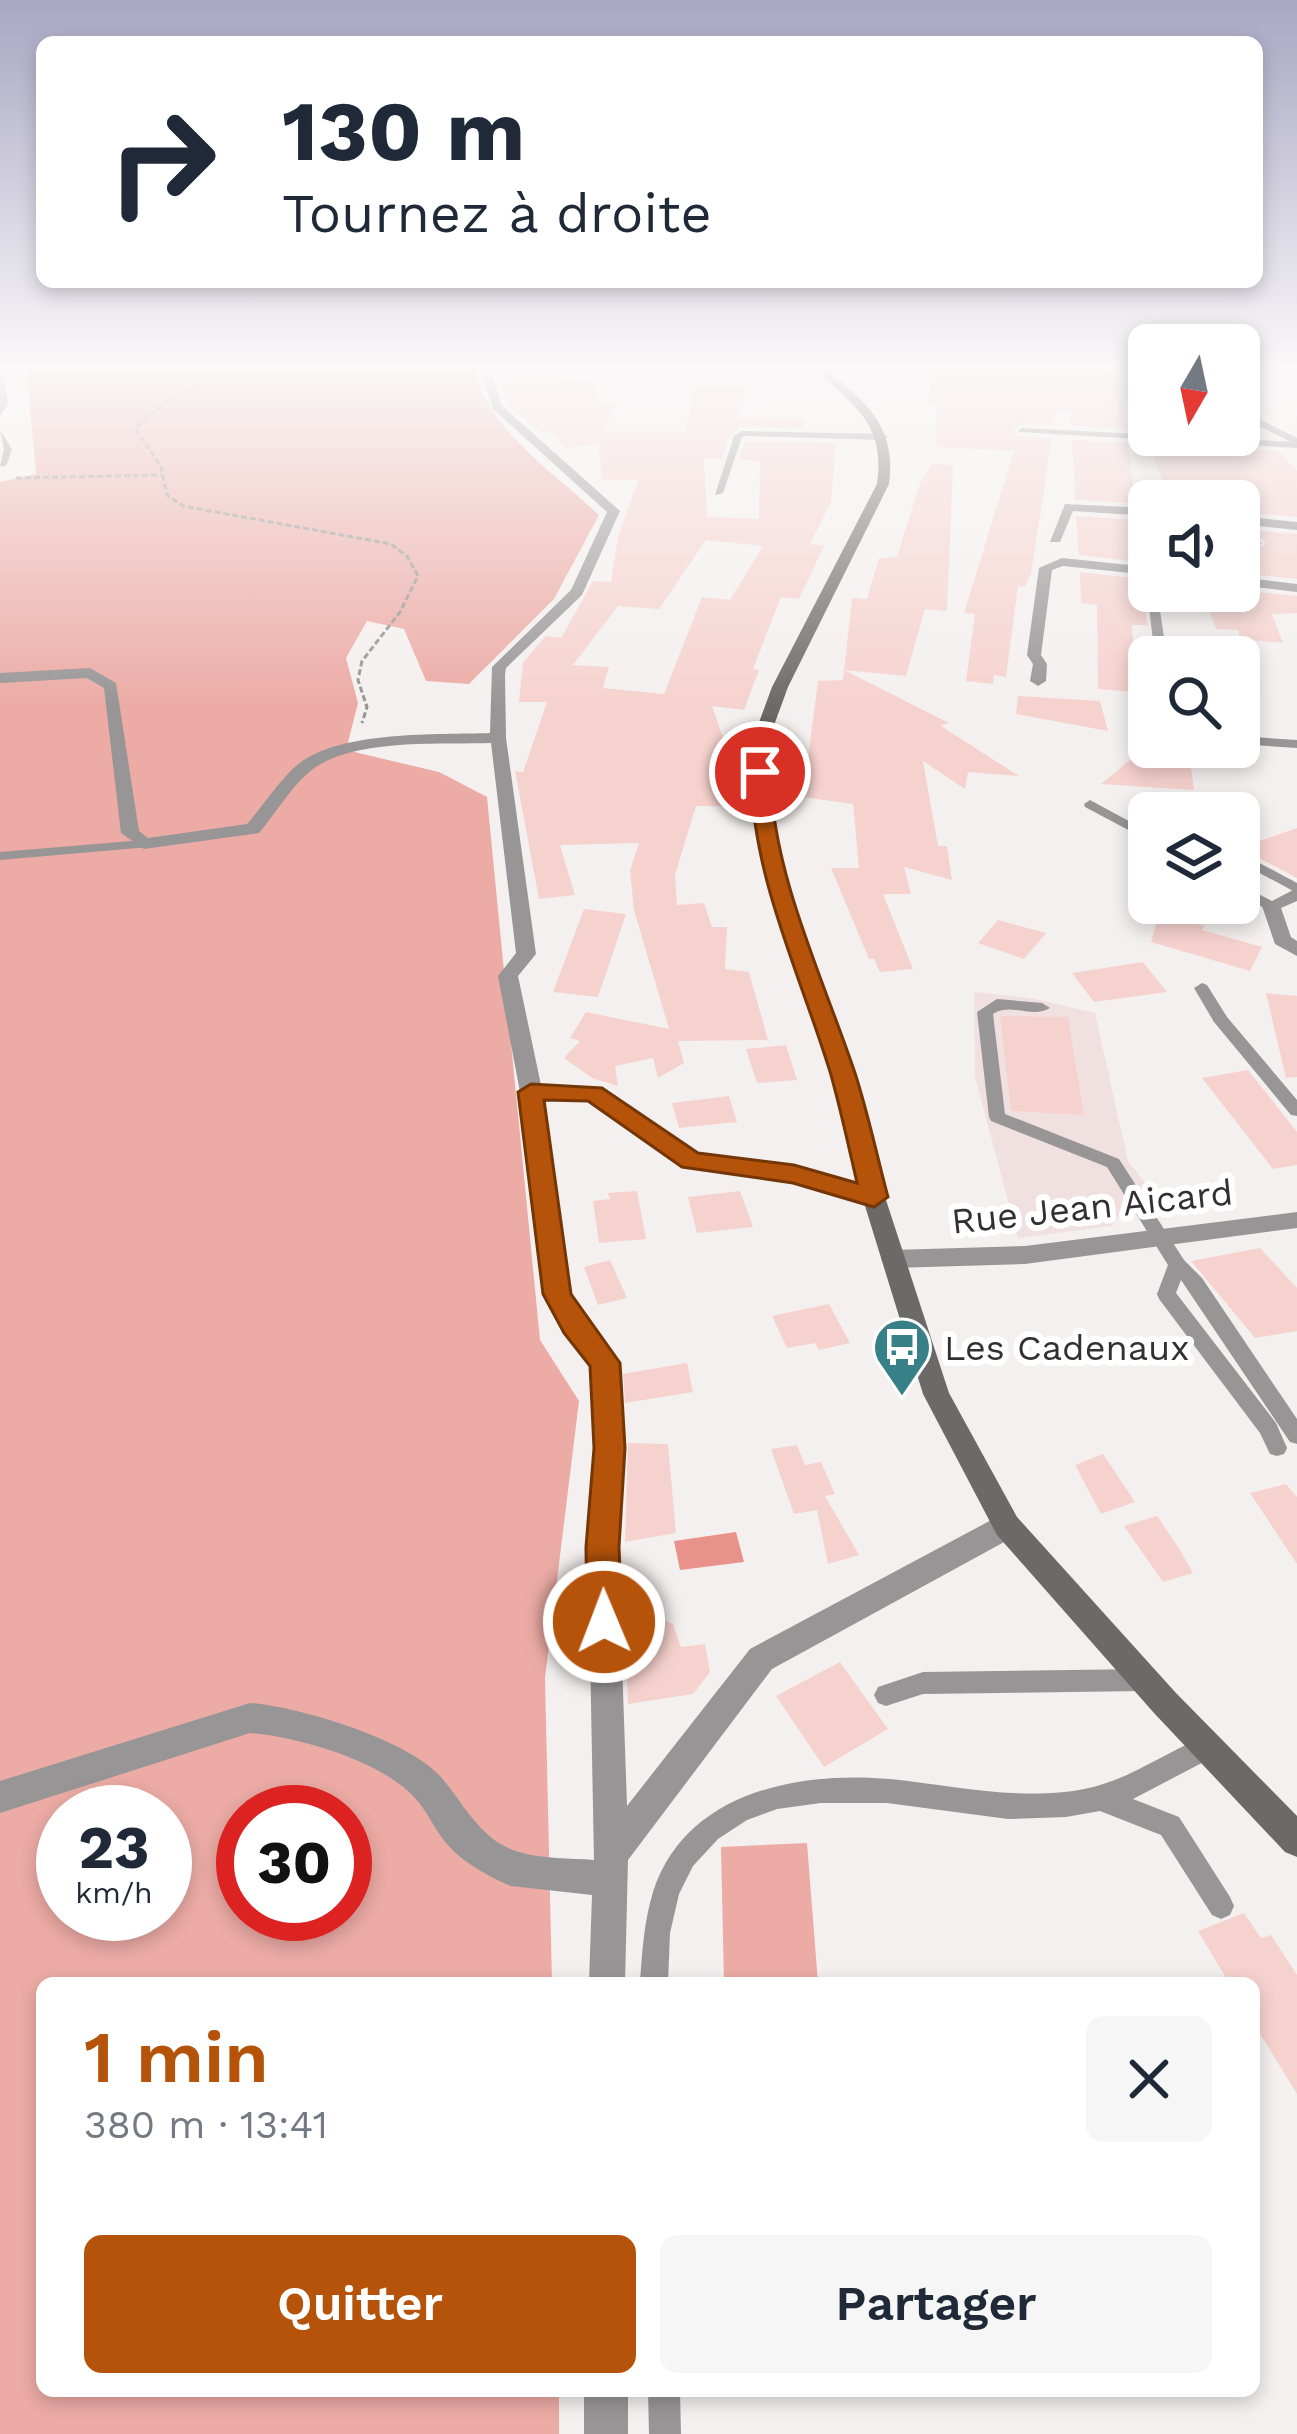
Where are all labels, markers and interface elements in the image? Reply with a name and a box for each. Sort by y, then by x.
text: 130 m [282,82,525,180]
icon: right [84,84,240,240]
text: Tournez à droite [282,182,712,245]
north arrow [1128,324,1260,456]
map controls [1128,324,1260,924]
button: sound [1128,480,1260,612]
button: search [1128,636,1260,768]
pin [709,721,811,823]
icon: arrive [727,739,793,805]
button: layers [1128,792,1260,924]
street label: Rue Jean Aicard [949,1171,1235,1243]
bus stop icon: Les Cadenaux [871,1316,933,1398]
place label: Les Cadenaux [944,1327,1189,1369]
position arrow [541,1559,667,1685]
speed limit sign: 30 [216,1785,372,1941]
text: 23 [78,1812,150,1883]
text: km/h [75,1875,153,1910]
text: 1 min [84,2015,269,2099]
button: close [1086,2016,1212,2142]
text: 380 m · 13:41 [84,2102,328,2147]
button: Quitter [84,2235,636,2373]
button: Partager [660,2235,1212,2373]

